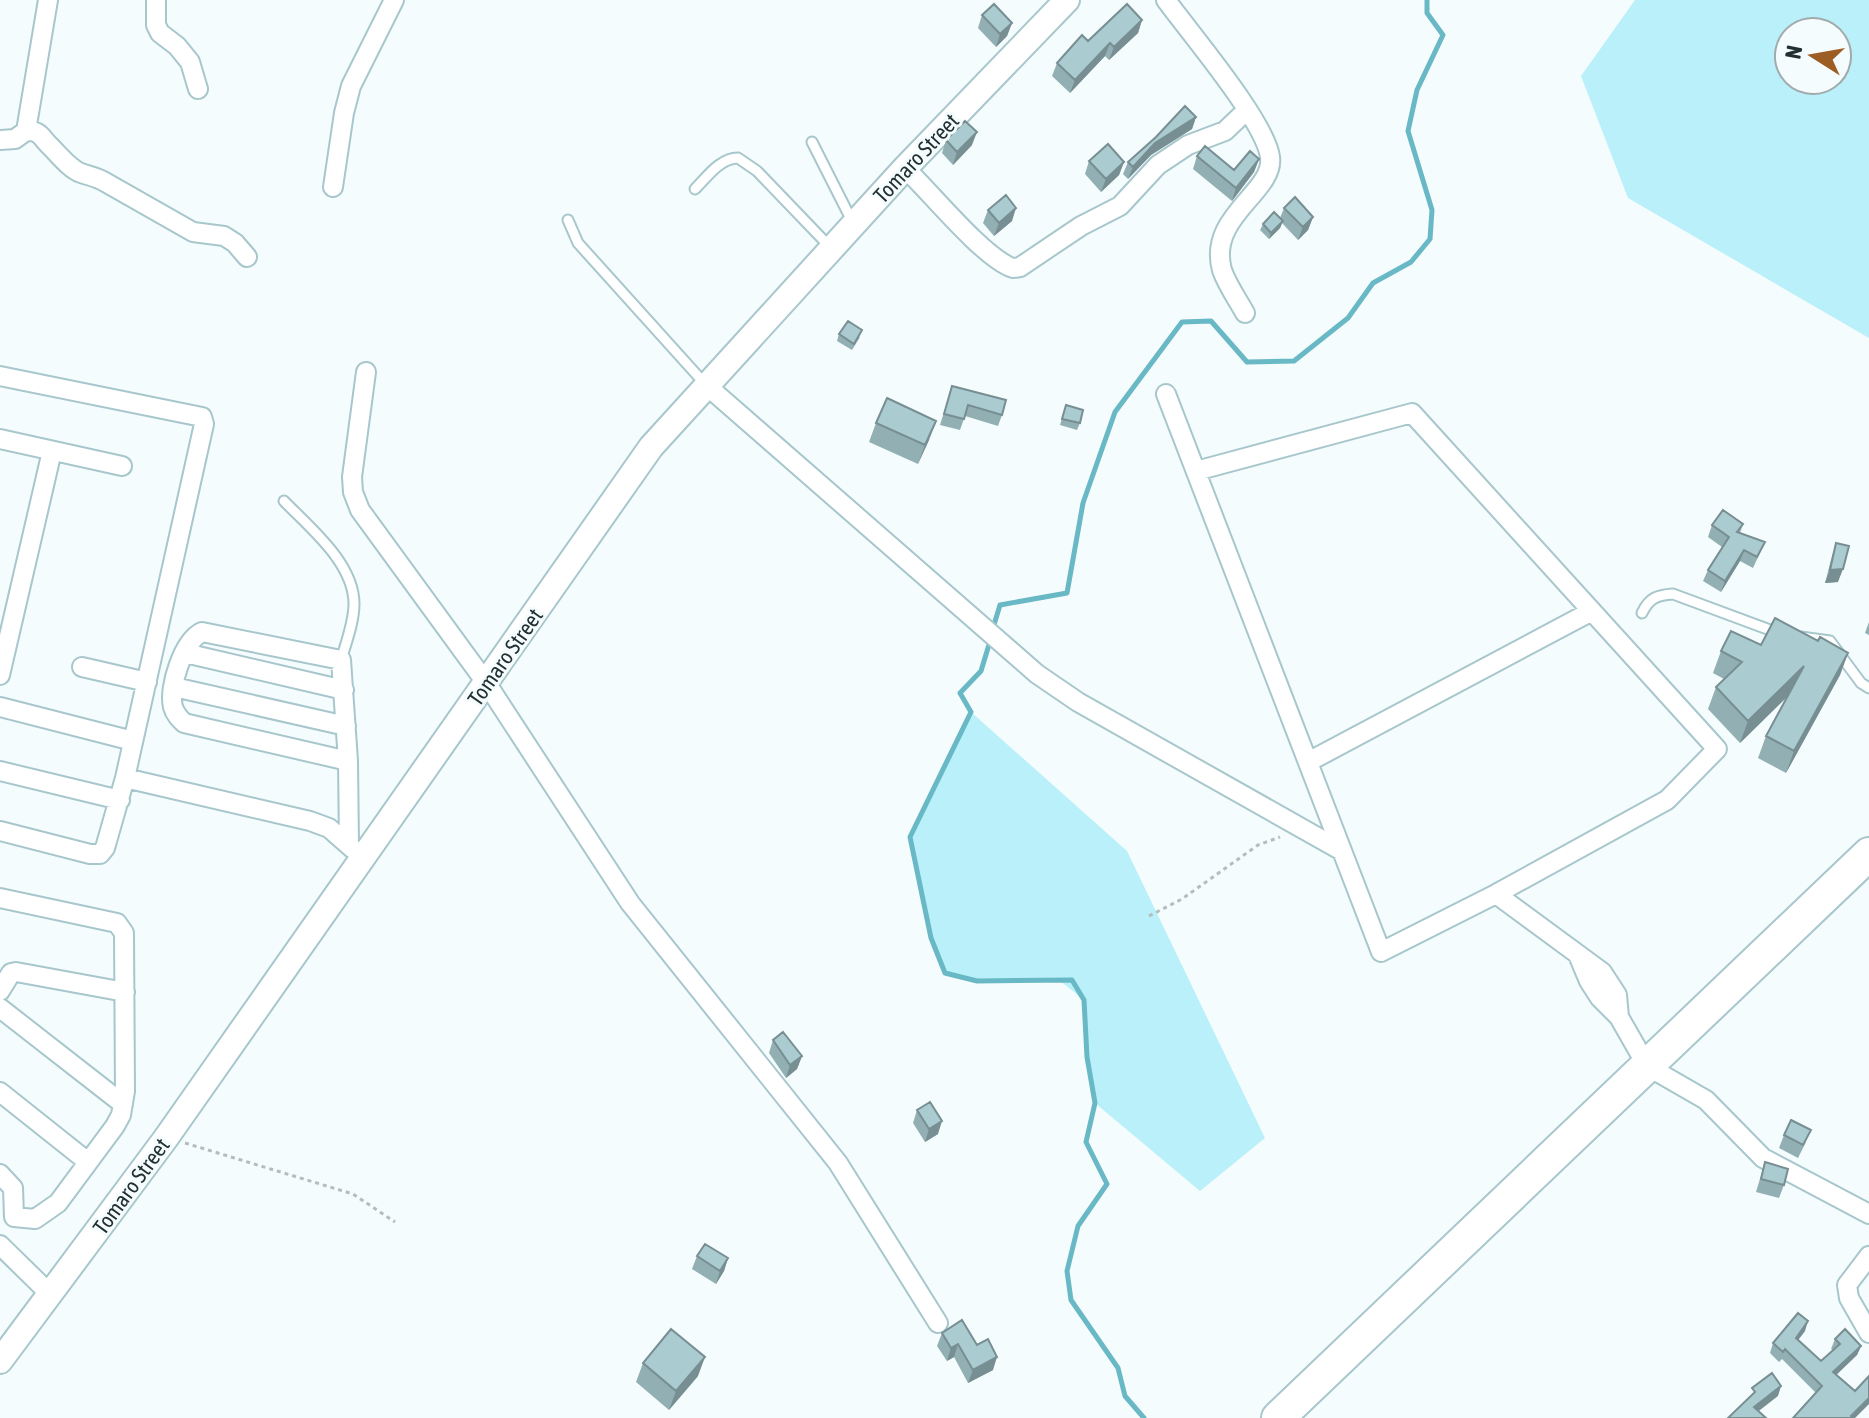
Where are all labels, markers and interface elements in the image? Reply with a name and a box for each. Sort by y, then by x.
north arrow [1773,16,1853,96]
text: N [1779,43,1807,61]
street label: Tomaro Street [868,108,964,208]
street label: Tomaro Street [462,603,548,711]
street label: Tomaro Street [87,1133,175,1239]

